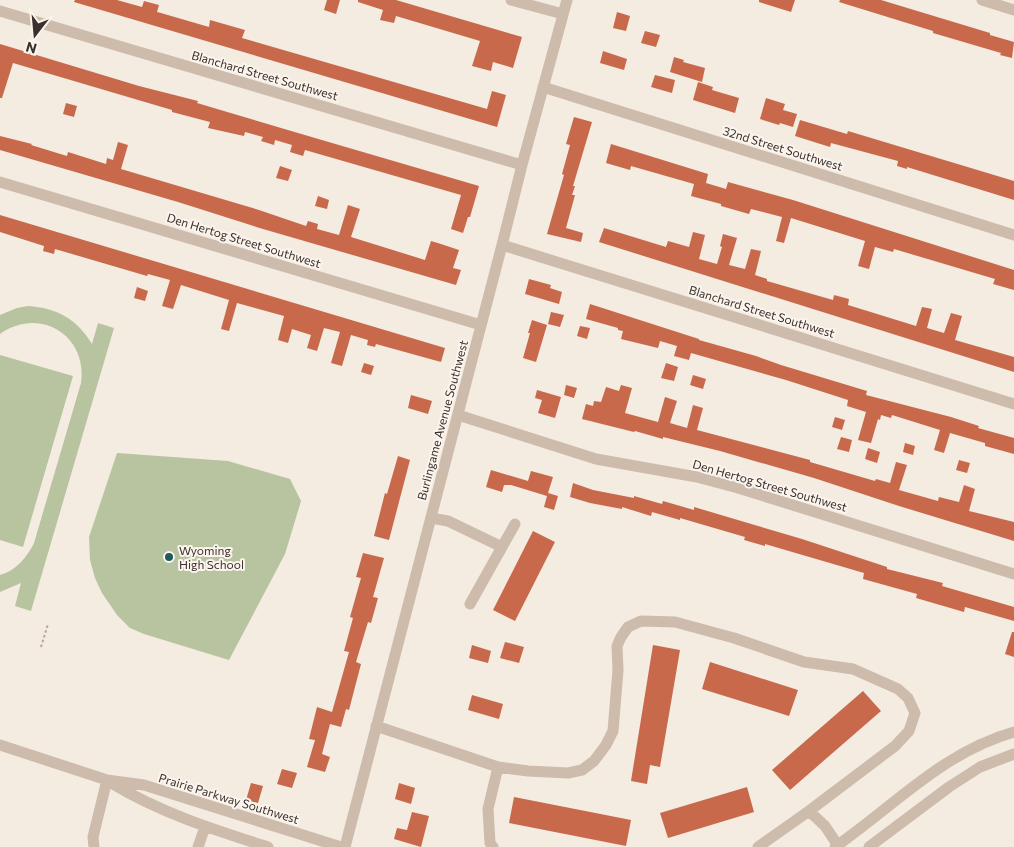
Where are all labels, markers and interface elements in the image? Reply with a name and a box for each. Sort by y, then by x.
north arrow [10,10,60,60]
text: N [24,38,39,58]
street label: Blanchard Street Southwest [190,47,340,103]
street label: 32nd Street Southwest [721,123,845,173]
street label: Den Hertog Street Southwest [165,210,323,270]
street label: Blanchard Street Southwest [687,282,837,340]
street label: Burlingame Avenue Southwest [414,338,470,501]
street label: Den Hertog Street Southwest [691,456,849,514]
place label: Wyoming High School [179,543,244,571]
marker: Wyoming High School [163,551,175,563]
street label: Prairie Parkway Southwest [157,770,301,826]

